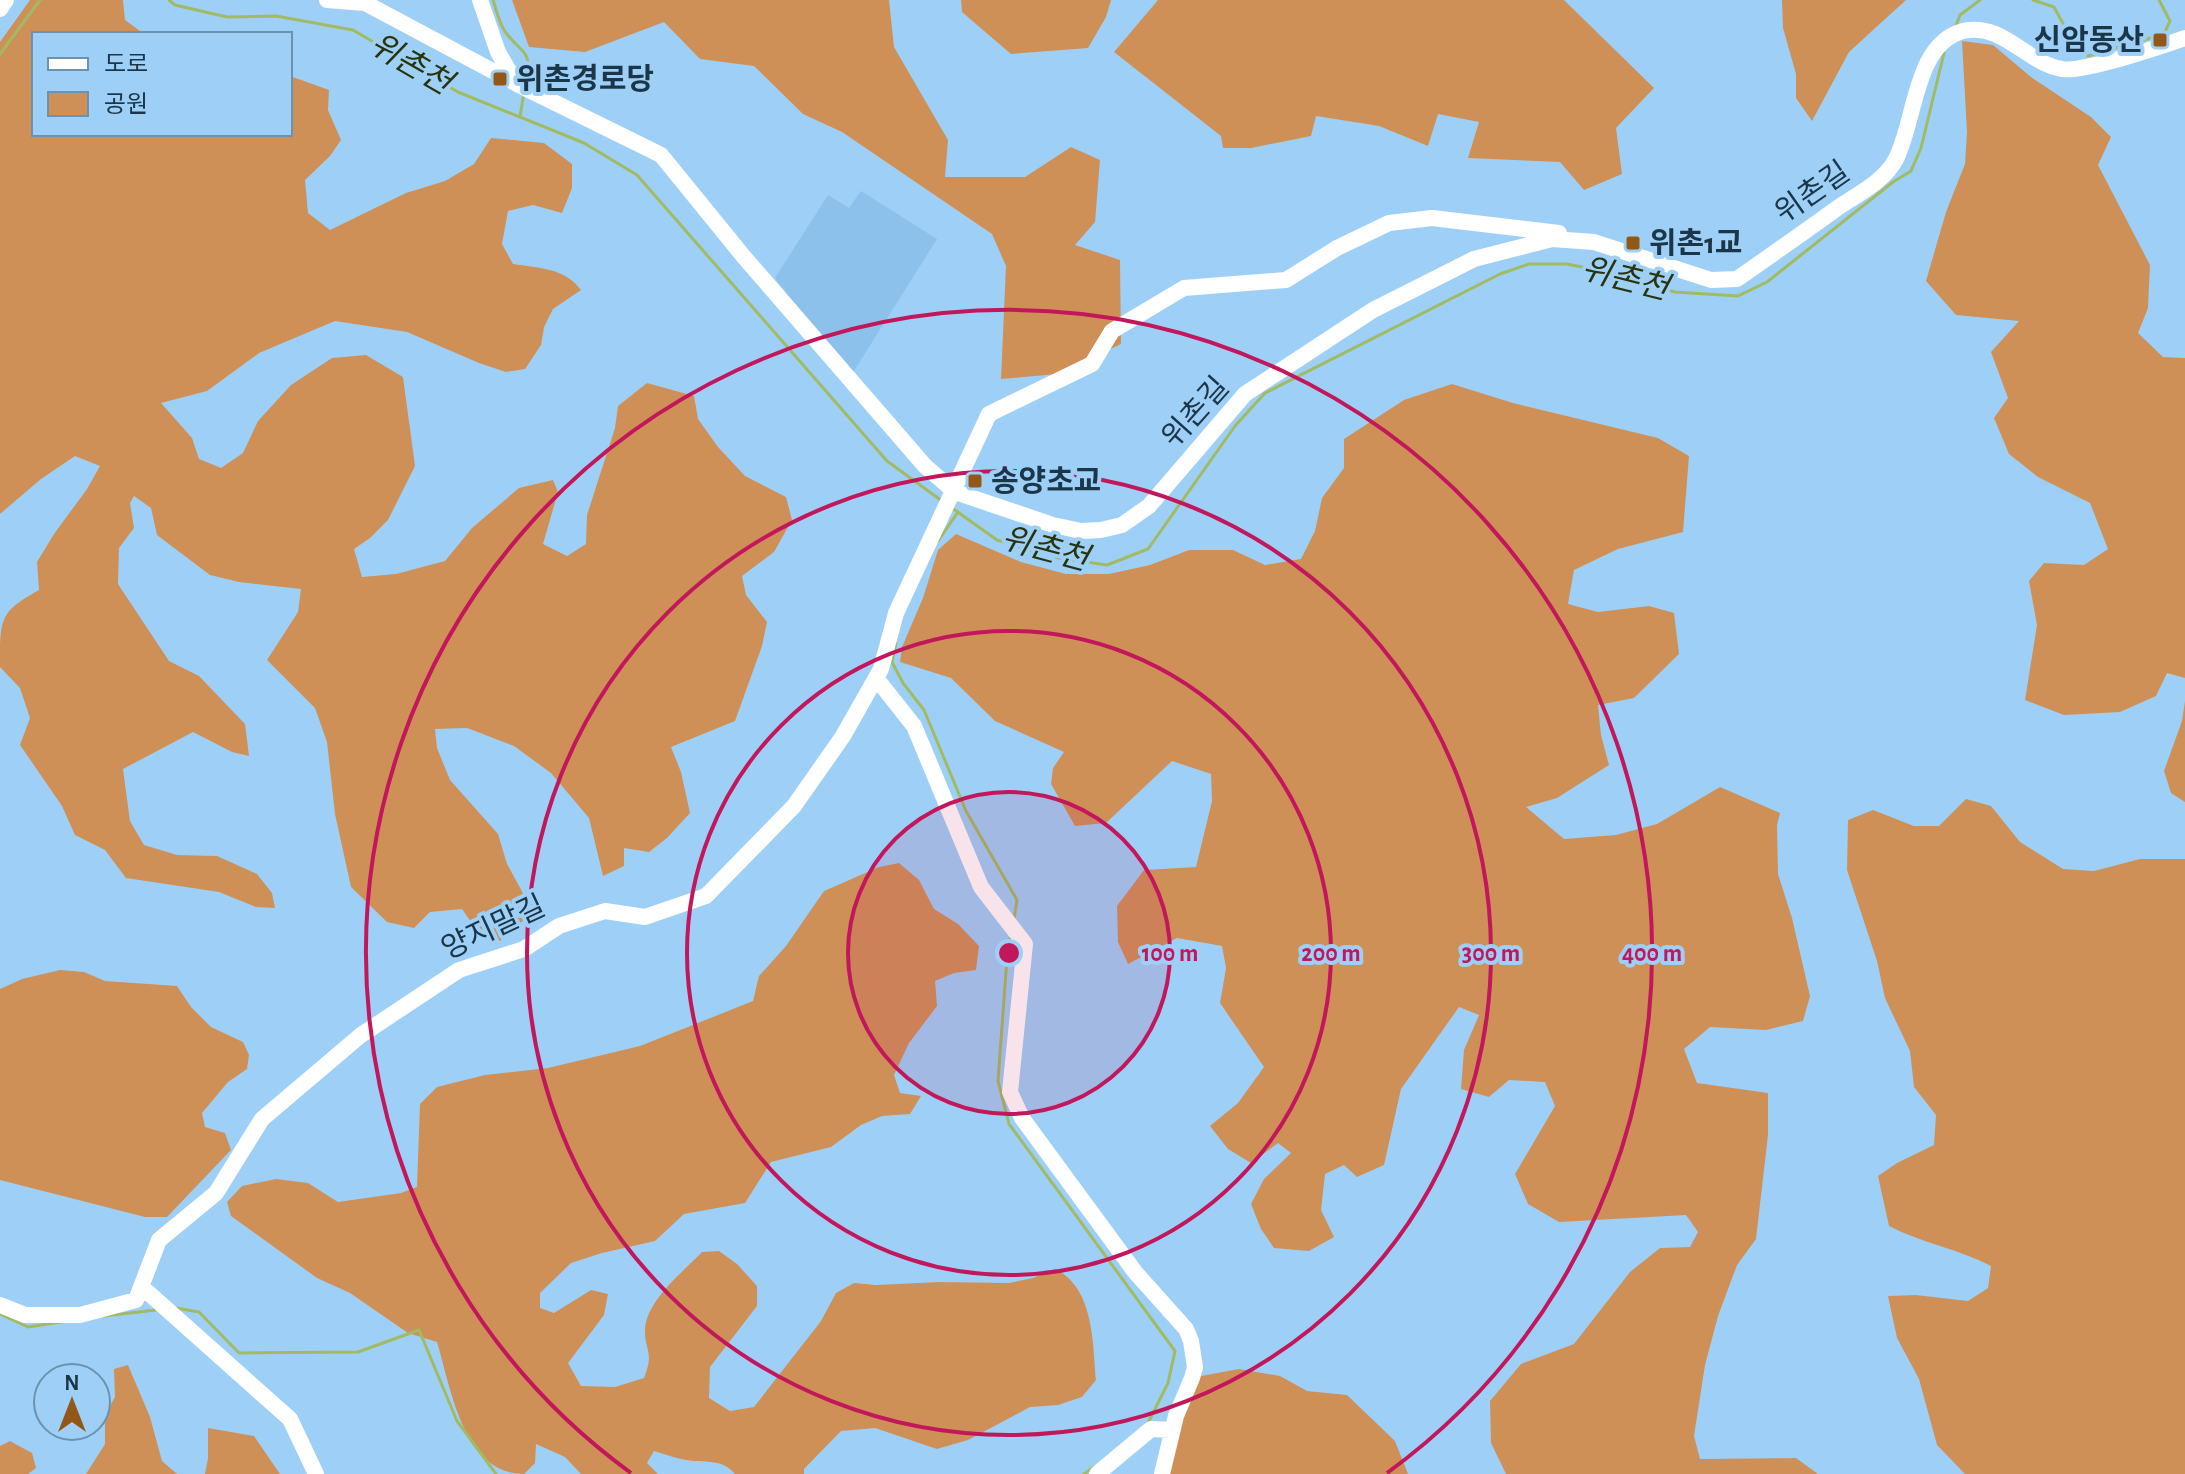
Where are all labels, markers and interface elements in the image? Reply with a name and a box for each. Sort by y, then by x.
place label: 신암동산 [2034,24,2144,56]
water label: 위촌천 [364,27,460,102]
marker: 신암동산 [2151,31,2169,49]
legend [32,32,292,136]
text: 도로 [104,53,148,77]
place label: 위촌경로당 [516,63,654,95]
marker: 위촌경로당 [491,70,509,88]
text: 공원 [104,92,148,117]
street label: 위촌길 [1769,155,1855,229]
place label: 위촌1교 [1649,227,1743,259]
marker: 위촌1교 [1624,234,1642,252]
water label: 위촌천 [1578,252,1675,306]
street label: 위촌길 [1155,371,1235,453]
place label: 송양초교 [991,465,1101,497]
marker: 송양초교 [966,472,984,490]
water label: 위촌천 [998,521,1095,577]
street label: 양지말길 [436,889,550,965]
centre of rings [995,939,1023,967]
text: 100 m [1142,942,1198,966]
text: 200 m [1301,942,1361,966]
text: 300 m [1462,942,1520,966]
text: 400 m [1622,942,1682,966]
north arrow [32,1362,112,1442]
text: N [64,1372,80,1394]

